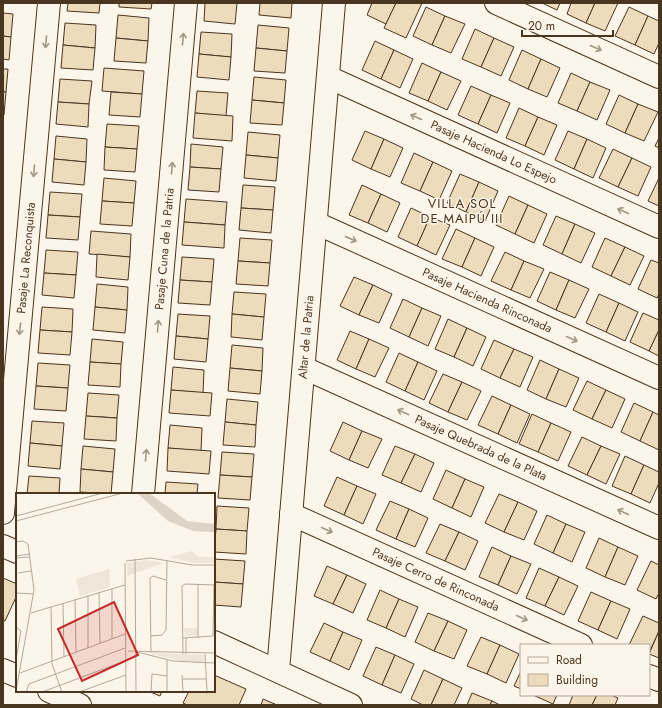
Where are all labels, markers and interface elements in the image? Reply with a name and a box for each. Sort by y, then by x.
scale bar [522,12,613,38]
text: 20 m [528,17,555,35]
one-way arrow [179,33,186,46]
one-way arrow [42,35,49,48]
one-way arrow [589,45,601,52]
one-way arrow [410,113,422,120]
street label: Pasaje Hacienda Lo Espejo [428,116,560,189]
one-way arrow [168,162,175,175]
one-way arrow [30,164,38,177]
street label: Pasaje Cuna de la Patria [150,187,179,311]
district label: VILLA SOL DE MAIPÚ III [421,194,503,228]
street label: Pasaje La Reconquista [12,201,40,314]
one-way arrow [618,207,630,214]
one-way arrow [345,236,357,243]
street label: Pasaje Hacienda Rinconada [420,263,555,338]
street label: Altar de la Patria [294,294,318,380]
one-way arrow [154,320,161,333]
one-way arrow [16,322,23,335]
one-way arrow [566,336,578,343]
one-way arrow [397,408,409,415]
street label: Pasaje Quebrada de la Plata [412,410,550,485]
one-way arrow [143,449,150,462]
inset map [16,493,215,692]
one-way arrow [618,508,630,515]
one-way arrow [320,527,332,534]
street label: Pasaje Cerro de Rinconada [369,543,503,616]
one-way arrow [515,615,527,622]
legend [520,644,650,696]
text: Road [556,651,582,669]
text: Building [556,671,598,689]

